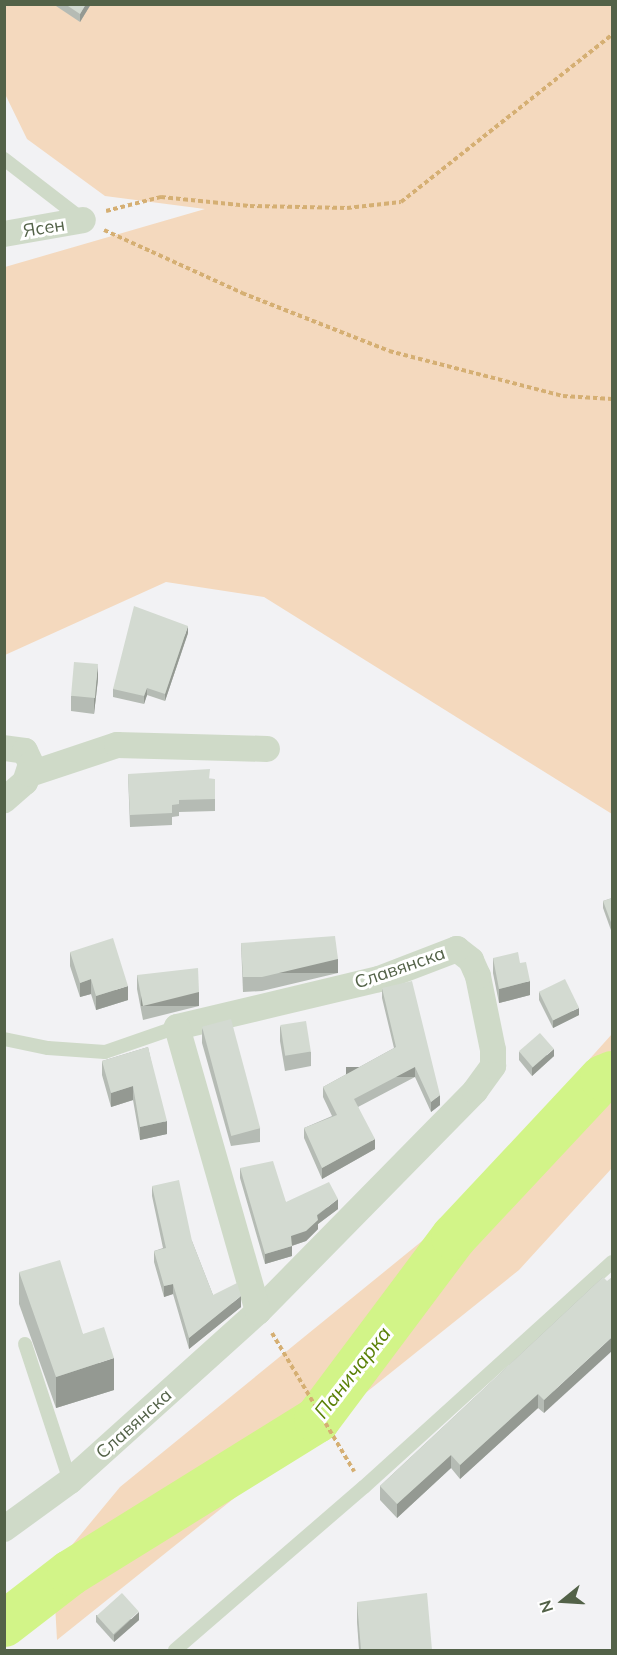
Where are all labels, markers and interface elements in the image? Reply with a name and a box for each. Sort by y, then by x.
street label: Ясен [21,214,67,242]
street label: Славянска [352,942,448,994]
water label: Паничарка [309,1321,395,1423]
street label: Славянска [92,1384,176,1464]
north arrow [533,1571,593,1631]
text: N [535,1598,557,1615]

